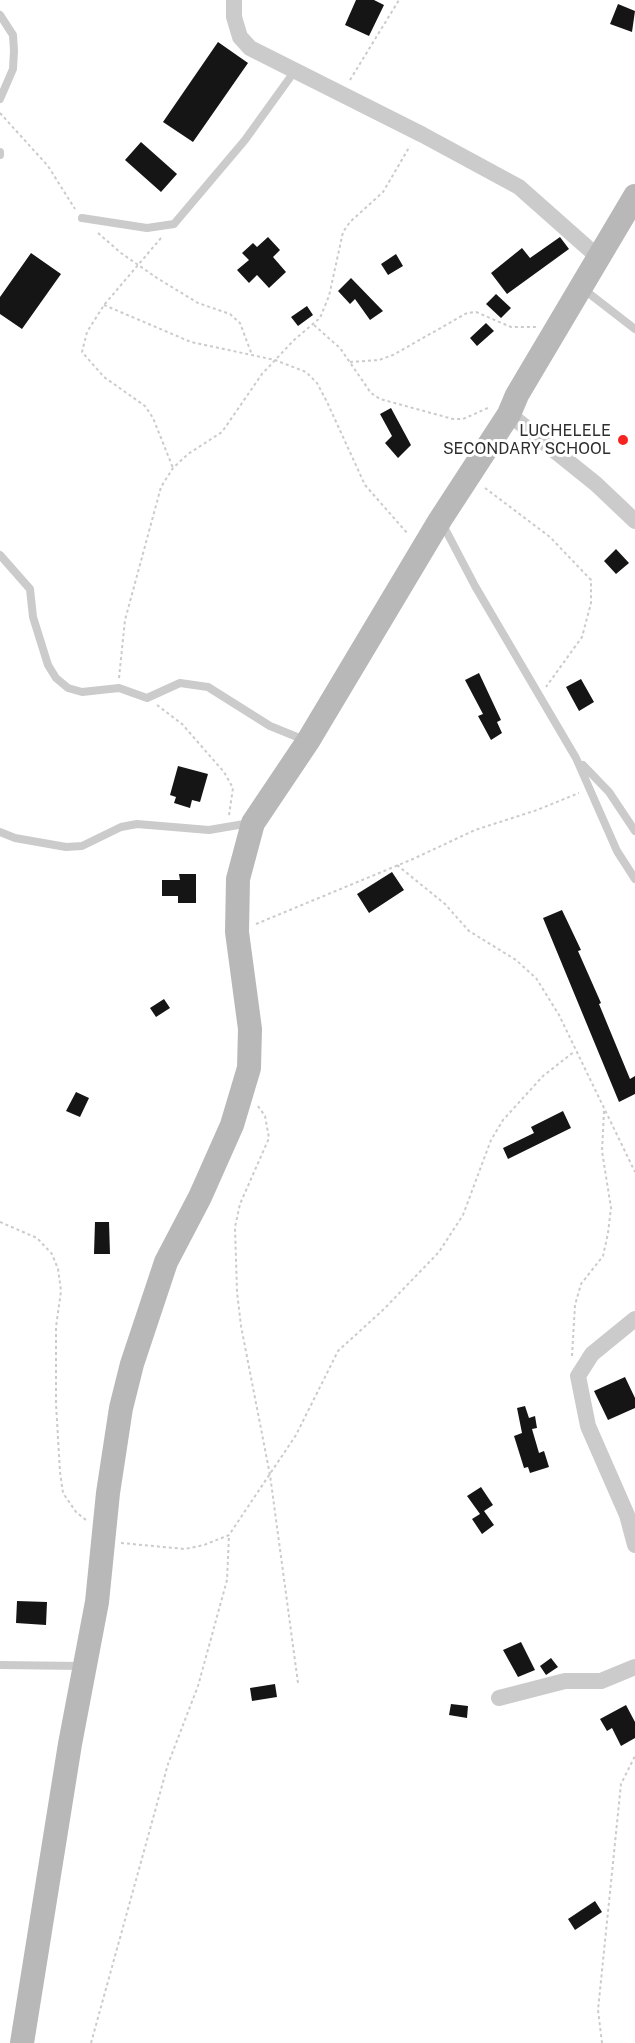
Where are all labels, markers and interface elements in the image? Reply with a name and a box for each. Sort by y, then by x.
place label: LUCHELELE SECONDARY SCHOOL [443,421,611,459]
marker: LUCHELELE SECONDARY SCHOOL [616,433,630,447]

